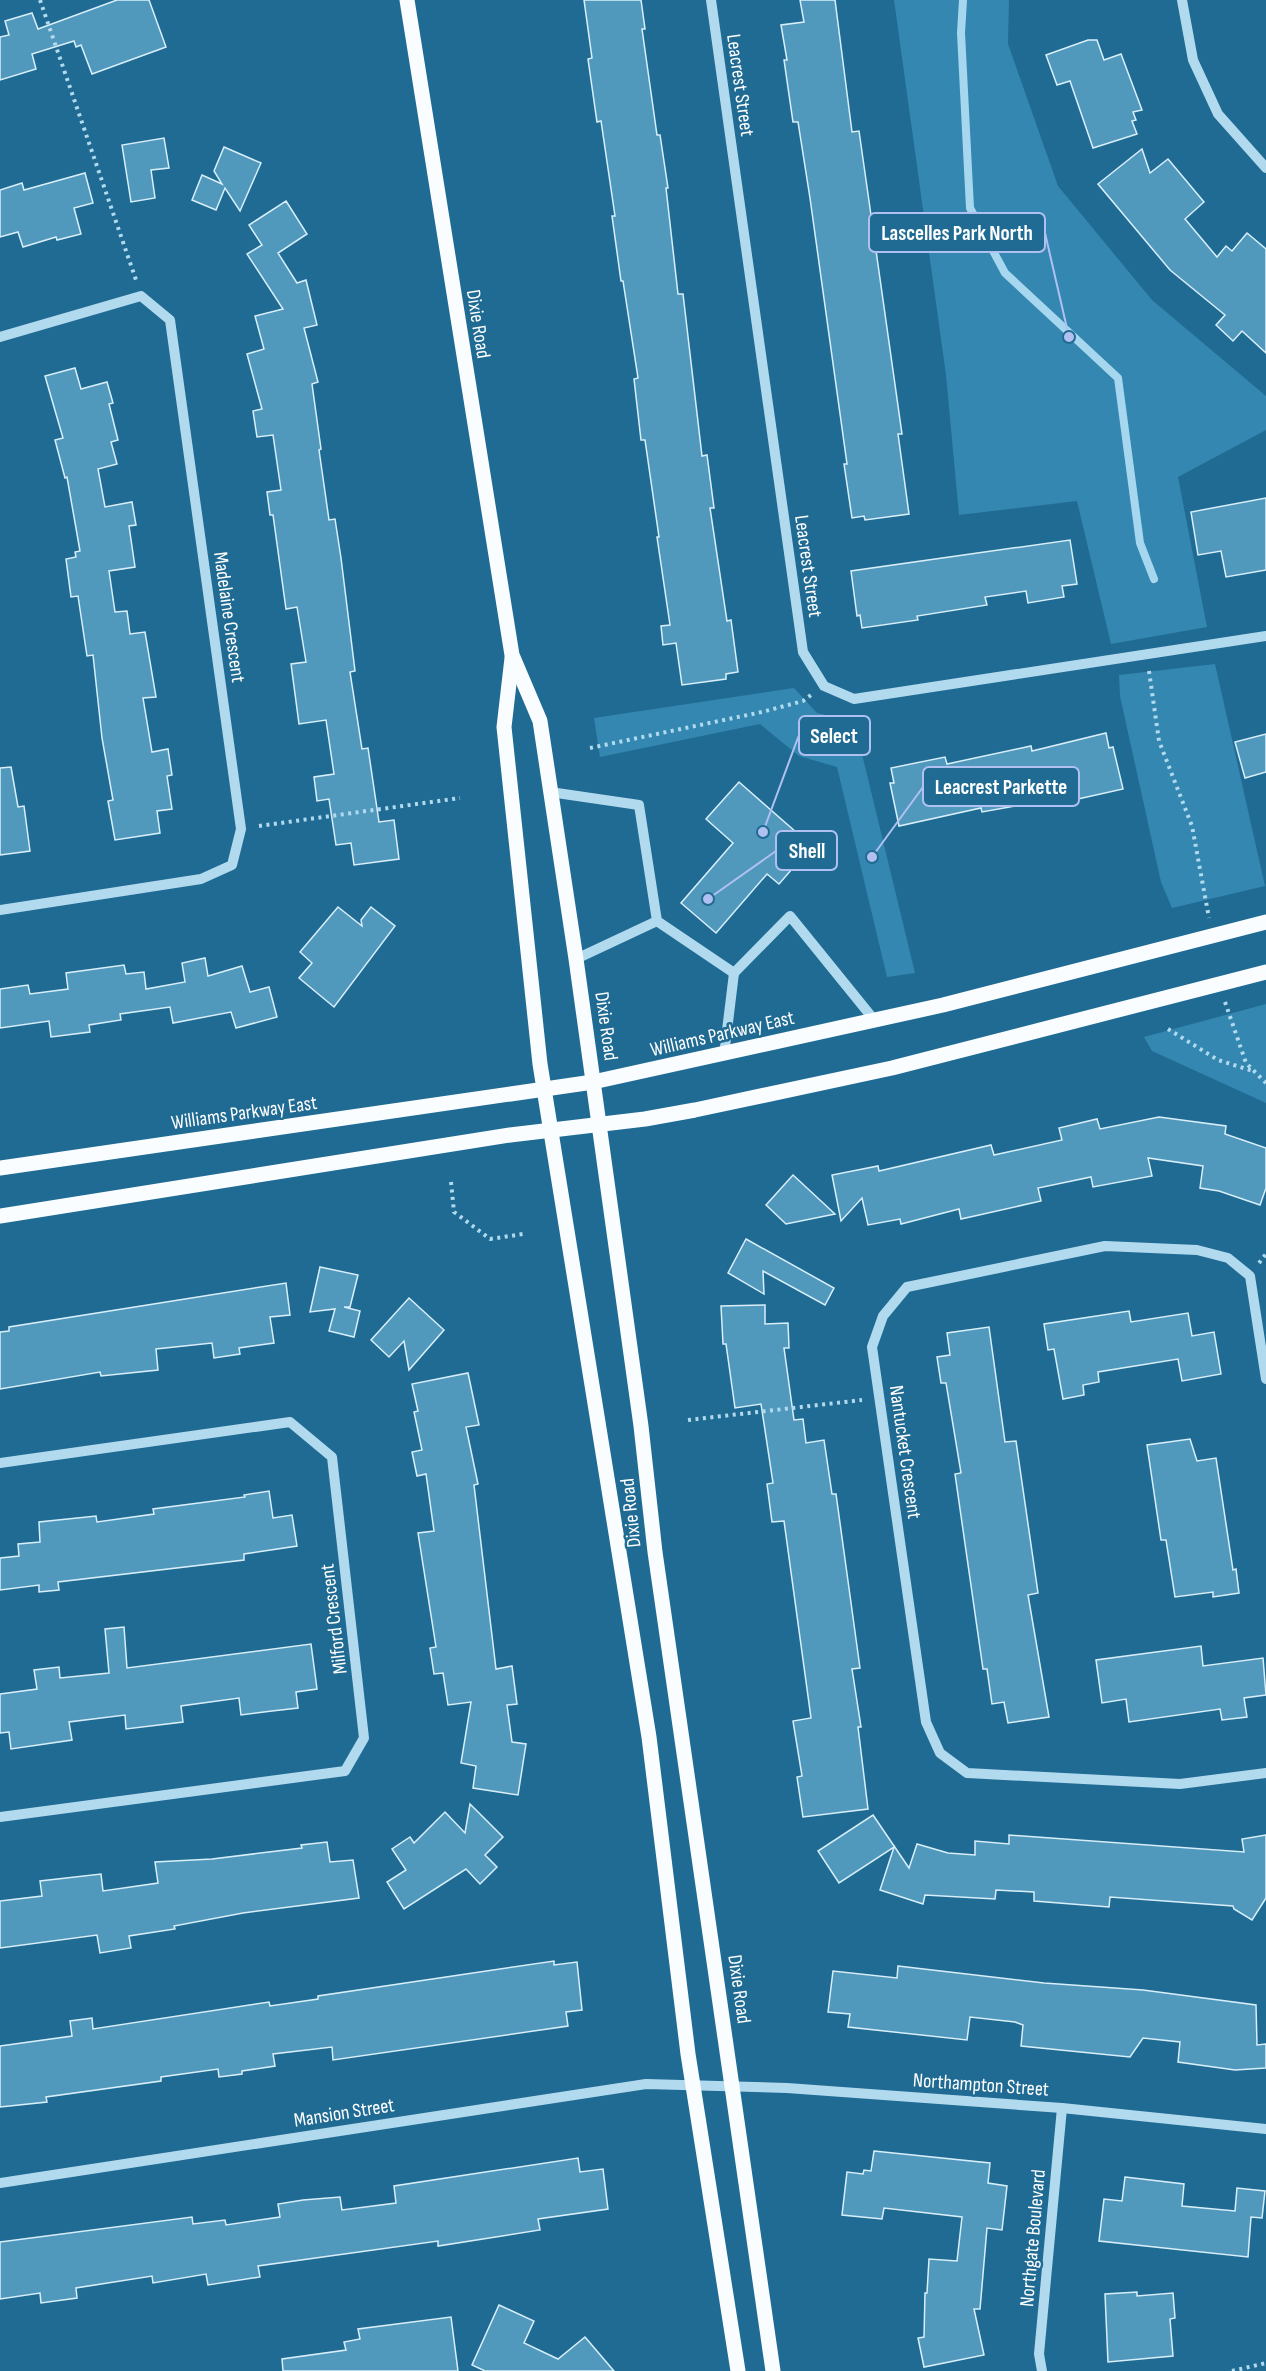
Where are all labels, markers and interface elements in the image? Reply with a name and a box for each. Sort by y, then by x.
street label: Leacrest Street [721,33,759,138]
callout: Lascelles Park North [869,213,1045,252]
text: Lascelles Park North [881,221,1033,246]
street label: Dixie Road [461,288,495,360]
street label: Leacrest Street [789,514,827,619]
street label: Madelaine Crescent [208,550,250,684]
callout: Select [799,716,870,755]
text: Select [810,724,858,749]
callout: Leacrest Parkette [923,767,1079,806]
text: Leacrest Parkette [935,775,1067,800]
callout: Shell [776,831,837,870]
text: Shell [789,839,825,864]
street label: Dixie Road [589,990,623,1062]
street label: Williams Parkway East [648,1006,796,1062]
street label: Williams Parkway East [170,1091,319,1135]
street label: Nantucket Crescent [884,1384,926,1520]
street label: Dixie Road [615,1477,647,1549]
street label: Milford Crescent [315,1562,353,1675]
street label: Dixie Road [722,1953,756,2025]
street label: Northampton Street [912,2068,1050,2102]
street label: Mansion Street [292,2093,396,2133]
street label: Northgate Boulevard [1015,2168,1051,2308]

